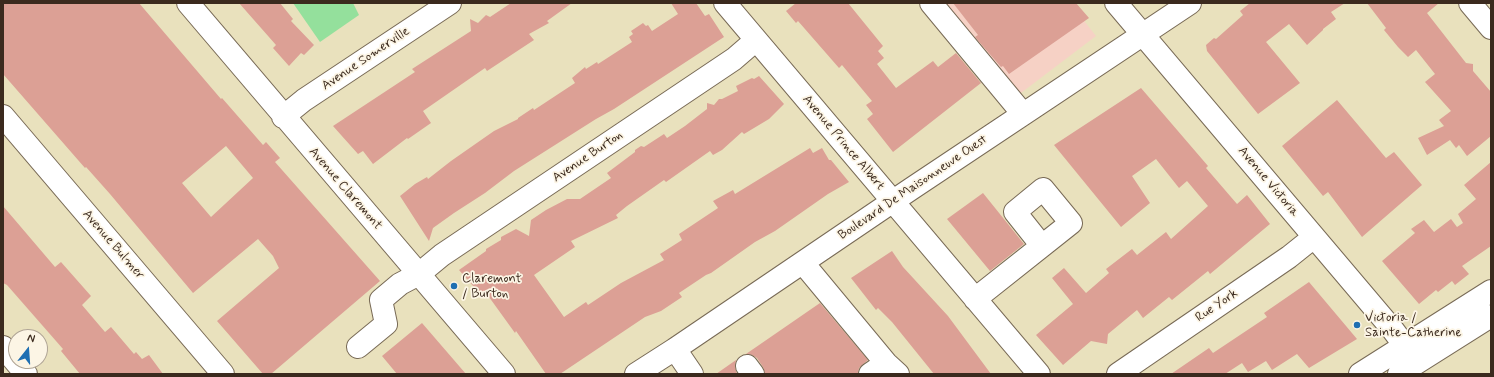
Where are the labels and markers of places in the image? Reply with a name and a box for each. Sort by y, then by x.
place label: Claremont / Burton [462,271,522,302]
marker: Claremont / Burton [449,281,459,291]
place label: Victoria / Sainte-Catherine [1365,310,1462,341]
marker: Victoria / Sainte-Catherine [1352,320,1362,330]

